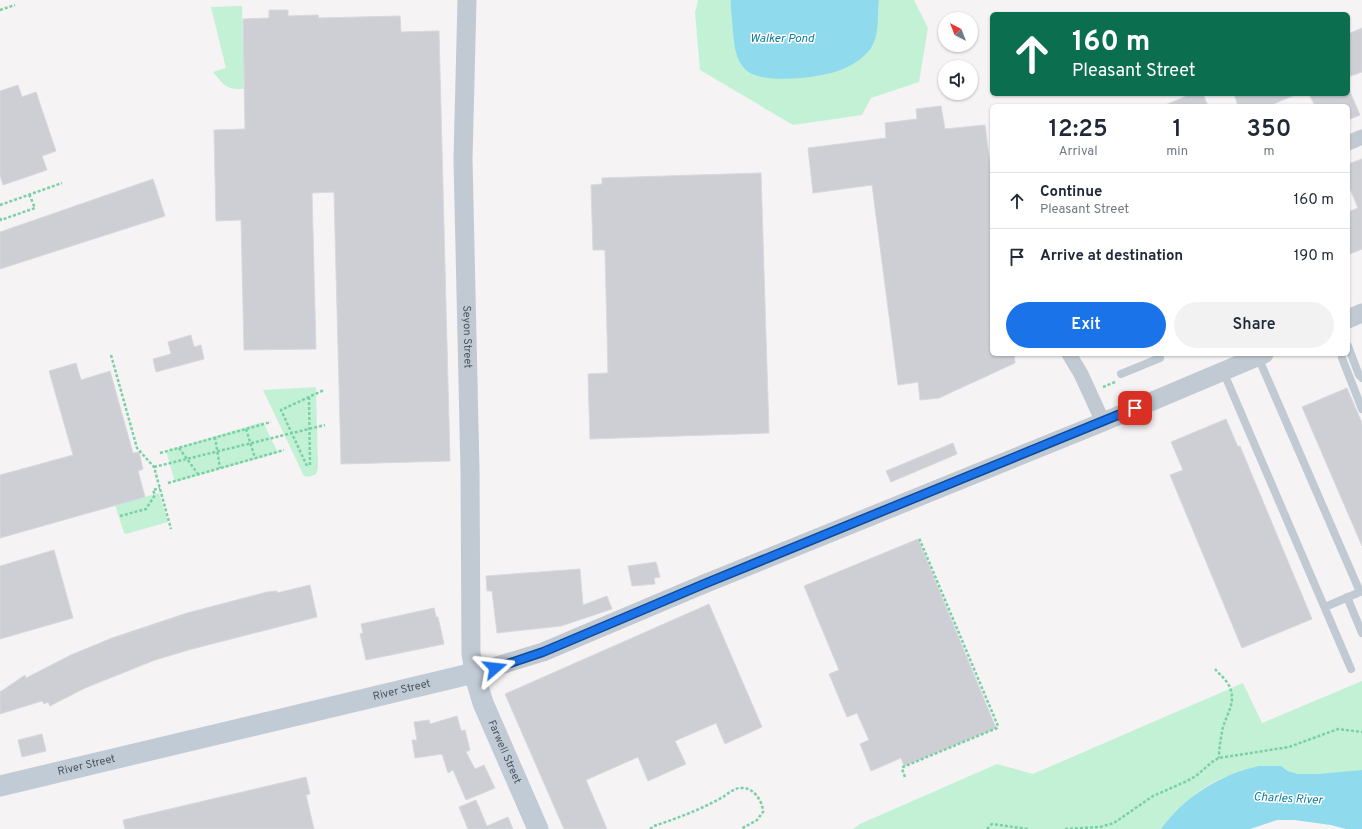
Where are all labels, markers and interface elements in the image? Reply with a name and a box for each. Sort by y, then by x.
north arrow [938,12,978,52]
map controls [938,12,978,100]
text: 160 m [1072,25,1150,61]
icon: ahead [1006,28,1058,80]
water label: Walker Pond [750,31,816,47]
button: sound [938,60,978,100]
text: Pleasant Street [1072,60,1196,83]
text: 12:25 [1049,115,1108,145]
text: 1 [1172,115,1182,145]
text: 350 [1247,115,1291,145]
text: Arrival [1059,144,1098,160]
text: min [1166,144,1188,160]
text: m [1263,144,1274,160]
text: Continue [1040,183,1102,202]
icon: ahead [1006,190,1028,212]
text: 160 m [1294,191,1334,210]
text: Pleasant Street [1040,202,1129,218]
icon: arrive [1006,246,1028,268]
text: Arrive at destination [1040,247,1183,266]
text: 190 m [1294,247,1334,266]
button: Exit [1006,302,1166,348]
button: Share [1174,302,1334,348]
street label: Seyon Street [459,305,475,369]
pin [1118,391,1152,425]
icon: arrive [1124,397,1146,419]
position arrow [474,647,516,689]
street label: River Street [371,677,432,704]
street label: Farwell Street [484,718,524,786]
street label: River Street [56,752,117,779]
water label: Charles River [1253,789,1324,809]

